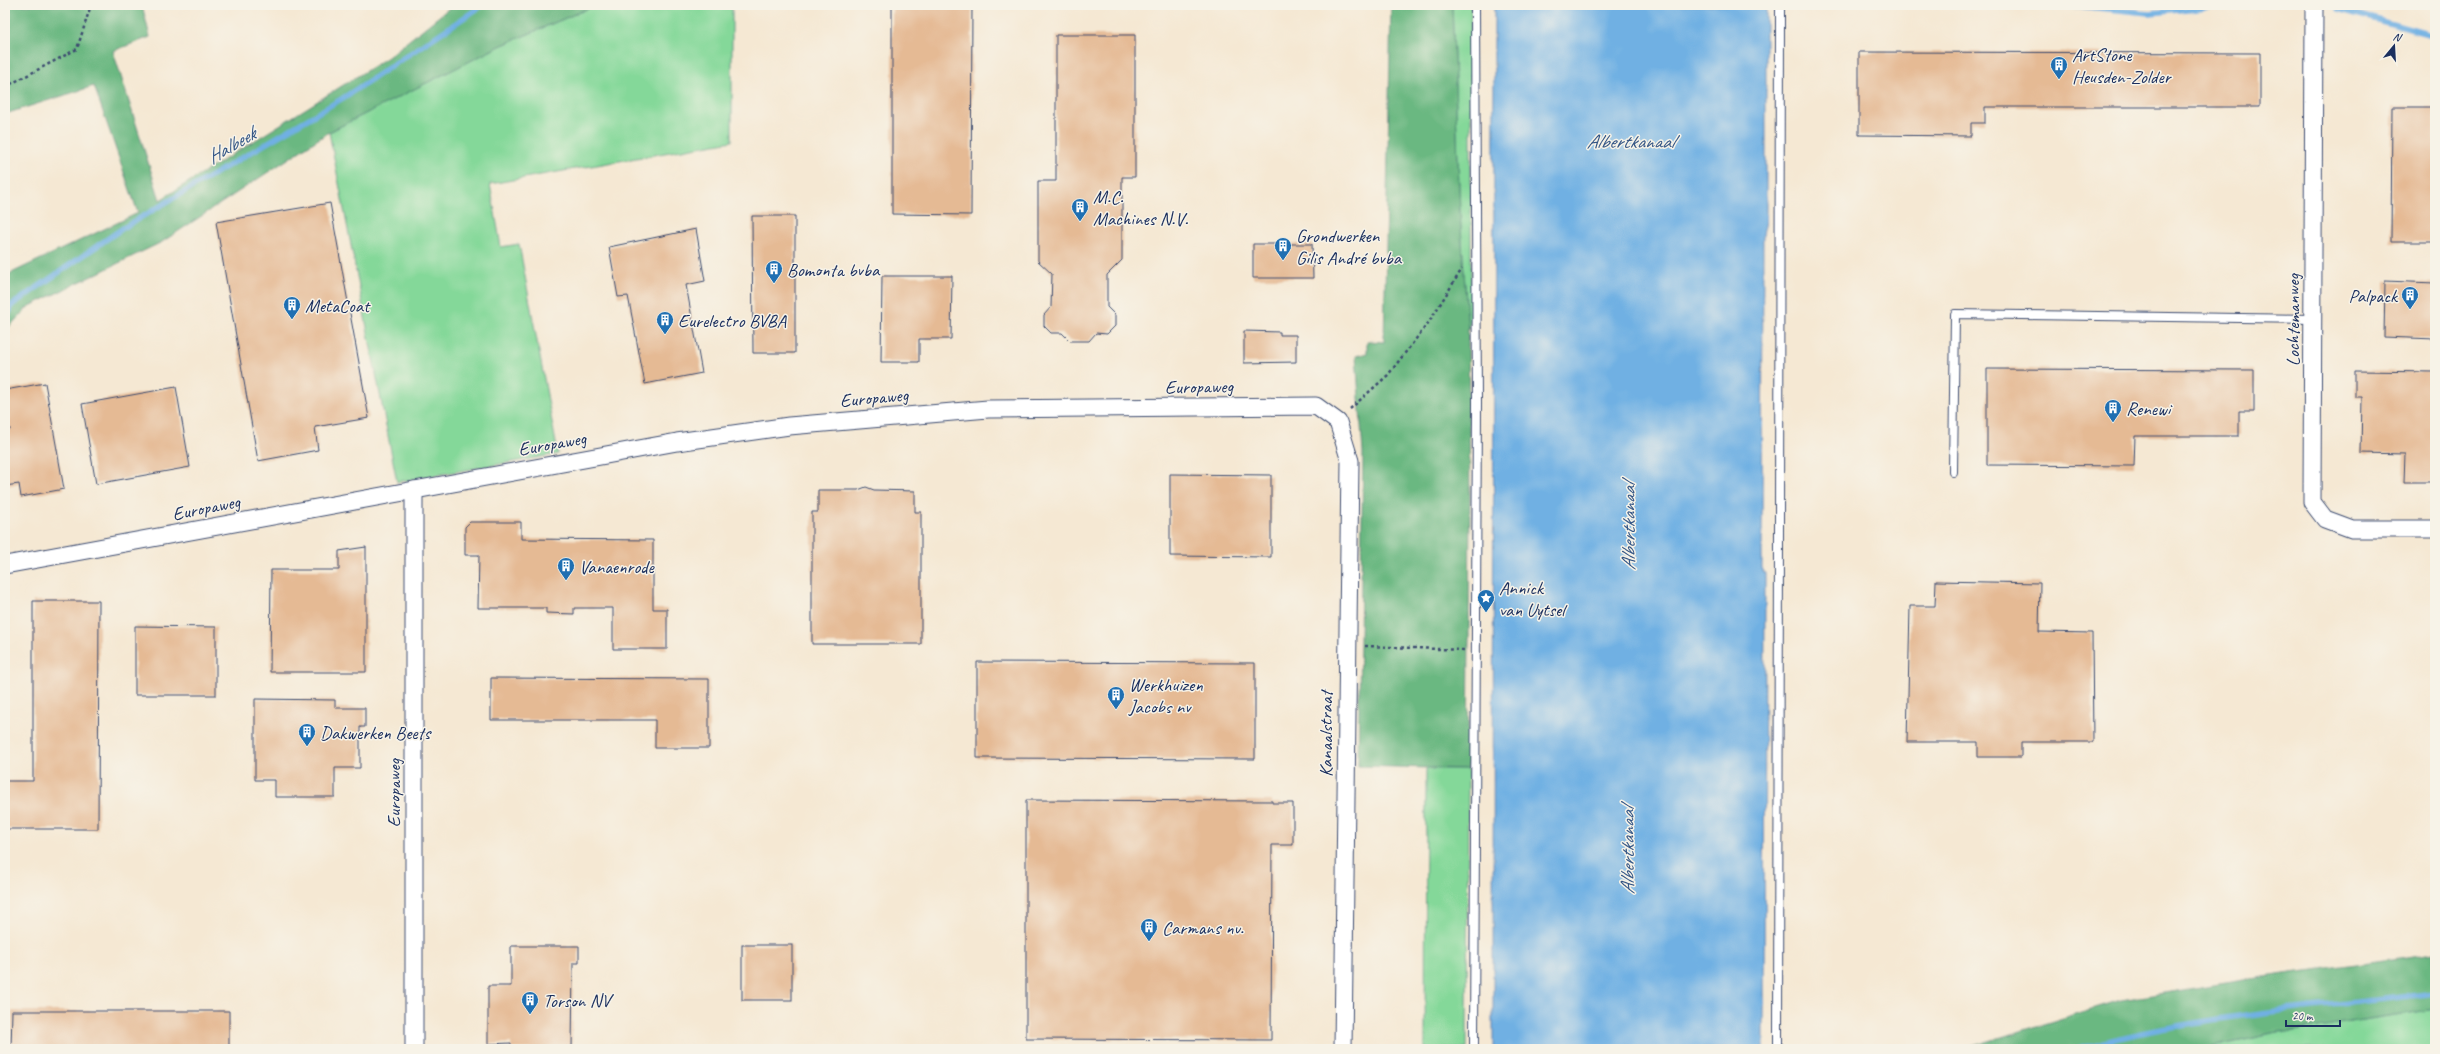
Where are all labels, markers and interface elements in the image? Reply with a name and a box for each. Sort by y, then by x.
north arrow [2374,26,2414,66]
text: N [2392,29,2405,45]
place label: ArtStone Heusden-Zolder [2072,43,2173,89]
building icon: ArtStone Heusden-Zolder [2049,55,2069,80]
water label: Halbeek [202,120,263,169]
water label: Albertkanaal [1586,129,1680,154]
place label: M.C. Machines N.V. [1093,185,1188,231]
building icon: M.C. Machines N.V. [1070,197,1090,222]
place label: Grondwerken Gilis André bvba [1296,224,1403,270]
building icon: Grondwerken Gilis André bvba [1273,236,1293,261]
place label: Bomonta bvba [787,258,881,282]
building icon: Bomonta bvba [764,259,784,284]
street label: Lochtemanweg [2281,273,2305,366]
place label: Palpack [2349,284,2399,308]
building icon: Palpack [2400,285,2420,310]
place label: MetaCoat [305,294,371,318]
building icon: MetaCoat [282,295,302,320]
place label: Eurelectro BVBA [678,309,788,333]
building icon: Eurelectro BVBA [655,310,675,335]
street label: Europaweg [1165,374,1235,400]
street label: Europaweg [839,383,910,413]
place label: Renewi [2126,397,2173,421]
building icon: Renewi [2103,398,2123,423]
street label: Europaweg [516,426,589,462]
water label: Albertkanaal [1616,477,1641,571]
street label: Europaweg [170,489,243,526]
place label: Vanaenrode [579,555,656,579]
building icon: Vanaenrode [556,556,576,581]
place label: Annick van Uytsel [1499,576,1568,622]
place icon: Annick van Uytsel [1476,588,1496,613]
place label: Werkhuizen Jacobs nv [1128,673,1203,719]
building icon: Werkhuizen Jacobs nv [1106,685,1126,710]
street label: Kanaalstraat [1314,688,1338,777]
place label: Dakwerken Beets [320,721,433,745]
building icon: Dakwerken Beets [297,722,317,747]
street label: Europaweg [382,758,406,827]
water label: Albertkanaal [1615,801,1640,895]
place label: Carmans nv. [1162,916,1244,940]
building icon: Carmans nv. [1139,917,1159,942]
place label: Torson NV [543,989,614,1013]
building icon: Torson NV [520,990,540,1015]
scale bar [2286,1002,2340,1028]
text: 20 m [2292,1008,2314,1024]

